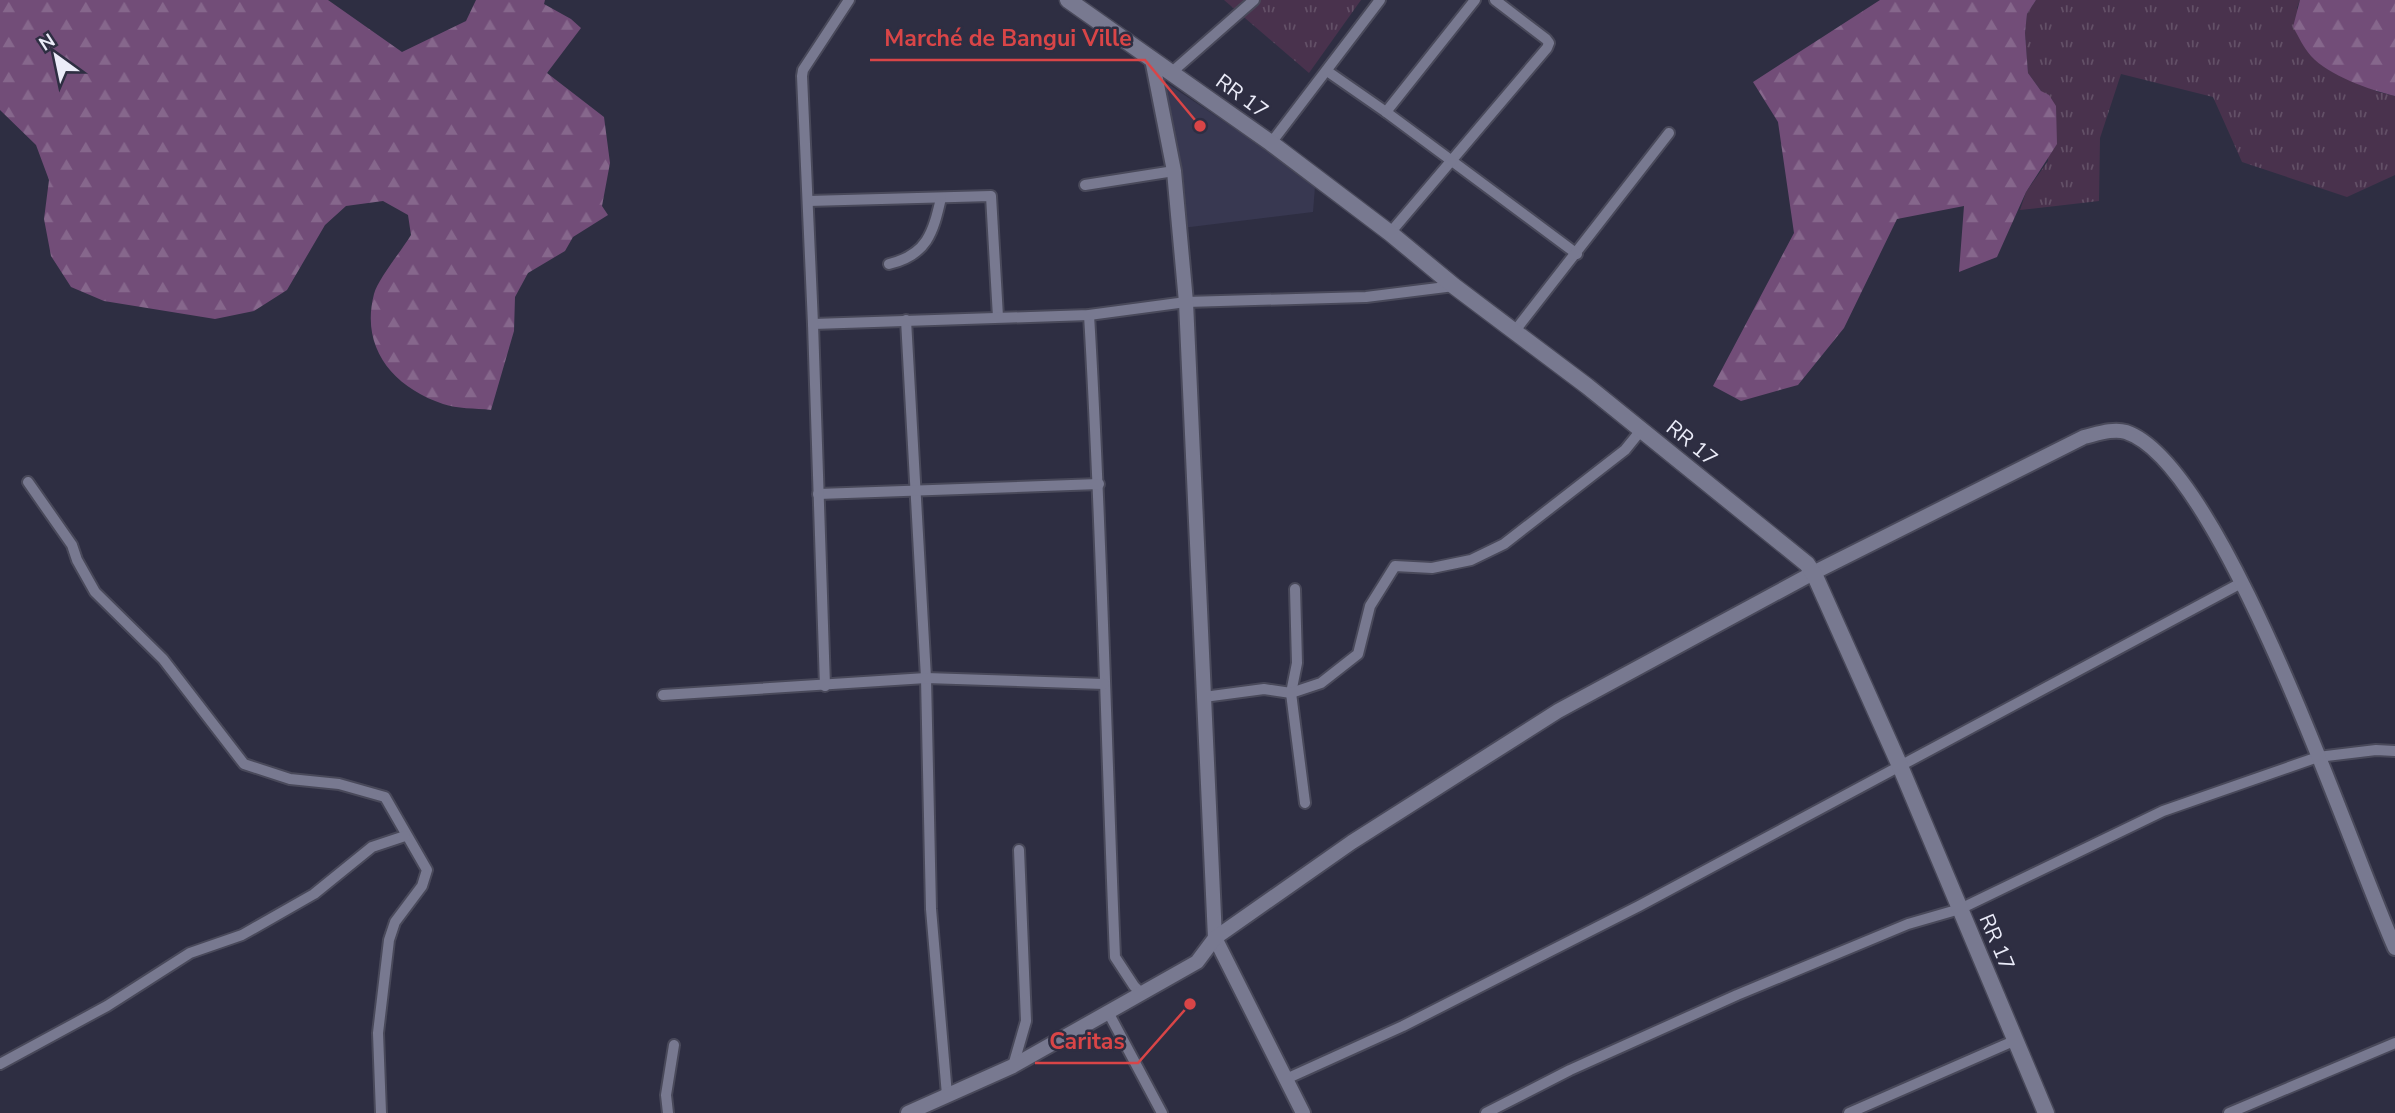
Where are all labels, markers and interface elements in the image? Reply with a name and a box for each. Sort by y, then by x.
callout: Marché de Bangui Ville [870,16,1145,60]
north arrow [21,21,91,91]
text: Marché de Bangui Ville [884,23,1132,54]
text: N [34,28,60,57]
street label: RR 17 [1210,67,1274,125]
street label: RR 17 [1660,414,1724,472]
street label: RR 17 [1973,910,2021,974]
callout: Caritas [1035,1019,1138,1063]
text: Caritas [1049,1026,1125,1057]

